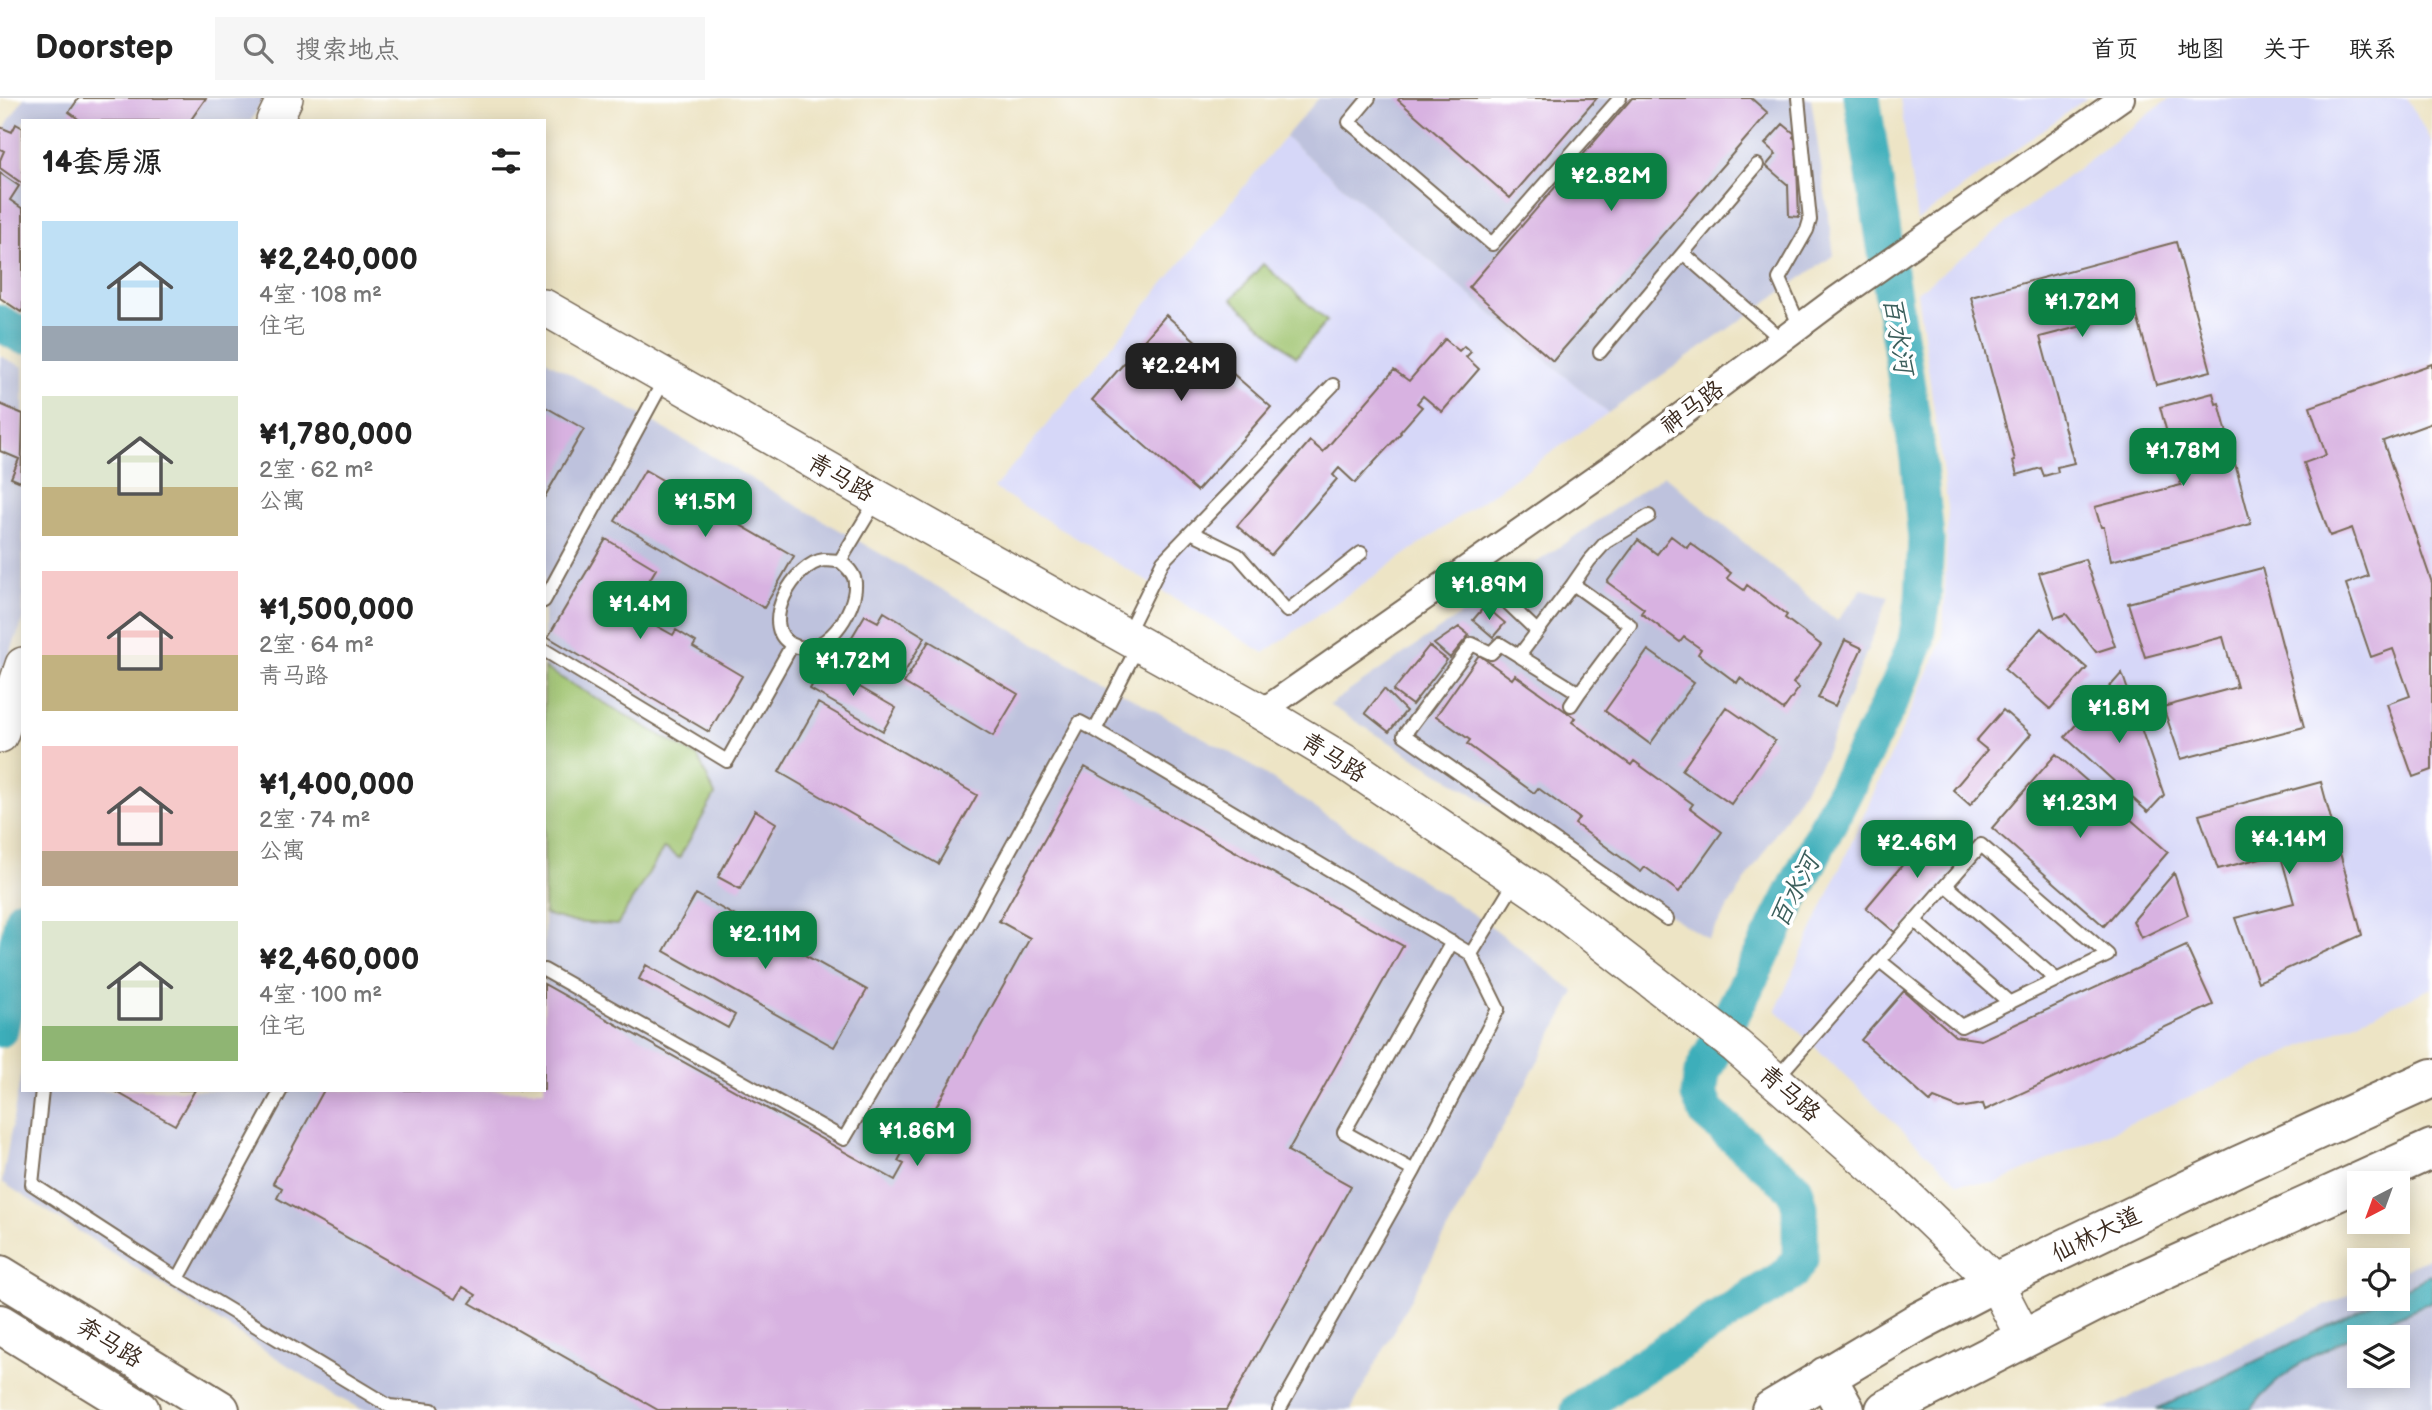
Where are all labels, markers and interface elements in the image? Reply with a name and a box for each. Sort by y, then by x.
search box [215,17,705,80]
text: Doorstep [35,28,173,68]
icon: search [239,29,277,67]
text: 搜索地点 [295,35,399,66]
text: 首页 [2091,35,2139,64]
text: 地图 [2177,35,2225,64]
text: 关于 [2263,35,2311,64]
text: 联系 [2349,35,2397,64]
icon: filters [487,142,525,180]
text: 14套房源 [42,145,162,181]
pin: ¥2.82M [1554,153,1668,213]
text: ¥2.82M [1571,162,1651,190]
text: ¥2,240,000 [259,242,418,278]
icon: home [98,249,182,333]
pin: ¥1.72M [2025,280,2139,339]
text: 4室 · 108 m² [259,281,382,309]
text: ¥1.72M [2044,288,2120,316]
water label: 百水河 [1876,294,1920,380]
text: 住宅 [259,312,305,340]
pin: ¥2.24M [1124,344,1238,403]
text: ¥2.24M [1141,352,1221,380]
street label: 神马路 [1655,374,1730,441]
text: ¥1,780,000 [259,417,413,453]
icon: home [98,424,182,508]
pin: ¥1.78M [2126,428,2240,488]
text: ¥1.78M [2145,437,2221,465]
street label: 青马路 [802,447,879,508]
text: 2室 · 62 m² [259,456,373,484]
pin: ¥1.5M [656,480,754,539]
text: 公寓 [259,487,305,515]
text: ¥1.5M [674,488,736,516]
pin: ¥1.89M [1432,562,1546,622]
text: ¥1.89M [1451,571,1527,599]
pin: ¥1.4M [591,582,689,641]
text: ¥1.4M [609,590,671,618]
text: ¥1,500,000 [259,592,414,628]
icon: home [98,599,182,683]
text: 2室 · 64 m² [259,631,374,659]
pin: ¥1.72M [796,638,910,698]
text: ¥1.72M [815,647,891,675]
text: 青马路 [259,662,328,690]
pin: ¥1.8M [2070,686,2168,745]
text: ¥1.8M [2088,694,2150,722]
street label: 青马路 [1296,726,1372,789]
text: ¥1,400,000 [259,767,415,803]
icon: home [98,774,182,858]
pin: ¥1.23M [2023,780,2137,840]
text: ¥1.23M [2042,789,2118,817]
text: 2室 · 74 m² [259,806,370,834]
pin: ¥4.14M [2232,816,2346,876]
pin: ¥2.46M [1860,820,1974,880]
text: ¥4.14M [2251,825,2327,853]
text: ¥2.46M [1877,829,1957,857]
text: 公寓 [259,837,305,865]
water label: 百水河 [1764,846,1829,933]
pin: ¥2.11M [708,912,822,971]
text: ¥2.11M [729,920,801,948]
text: ¥2,460,000 [259,942,419,978]
icon: home [98,949,182,1033]
text: 4室 · 100 m² [259,981,382,1009]
text: 住宅 [259,1012,305,1040]
street label: 青马路 [1753,1059,1826,1128]
pin: ¥1.86M [860,1108,974,1168]
text: ¥1.86M [879,1117,955,1145]
north arrow [2347,1171,2410,1234]
map controls [2347,1171,2410,1388]
street label: 仙林大道 [2047,1200,2146,1269]
button: locate [2347,1248,2410,1311]
street label: 奔马路 [72,1311,148,1374]
button: layers [2347,1325,2410,1388]

